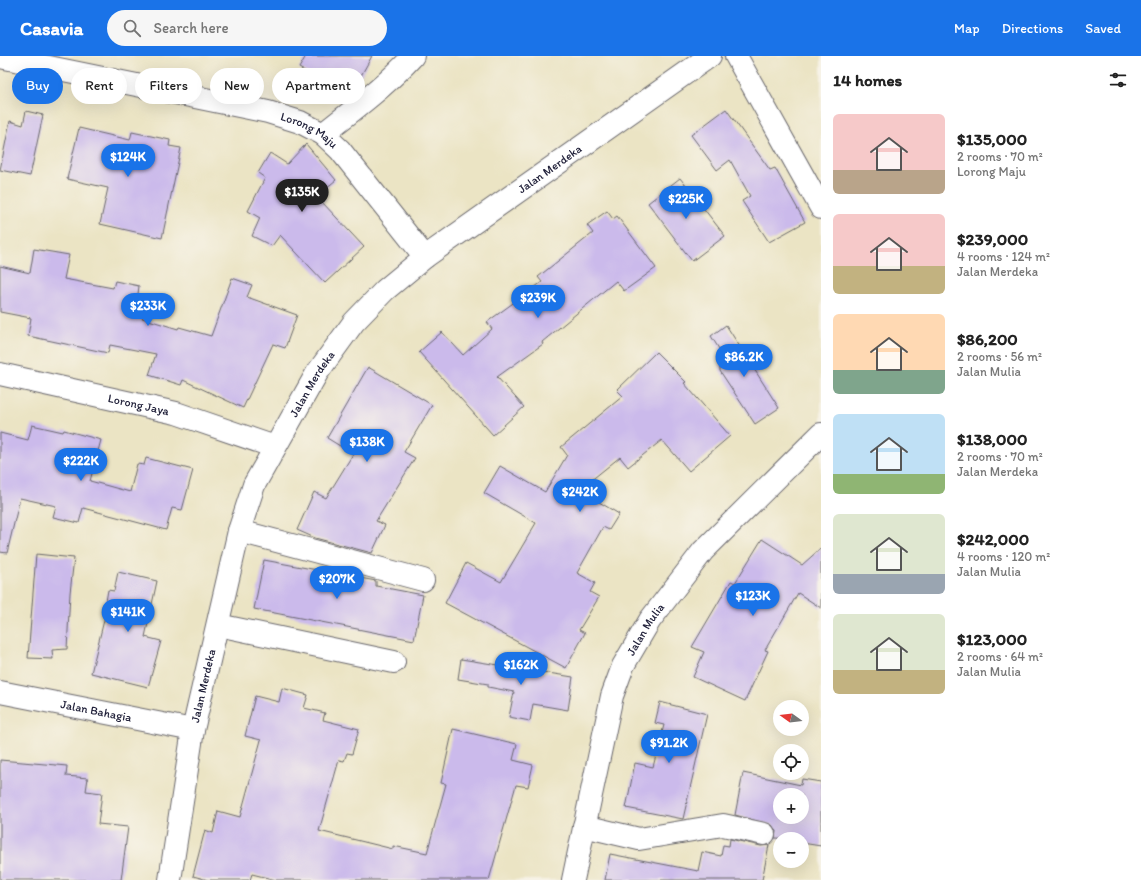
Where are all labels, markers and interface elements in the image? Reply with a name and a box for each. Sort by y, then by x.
search box [107,10,387,46]
text: Casavia [20,17,83,40]
icon: search [121,17,143,39]
text: Search here [153,19,229,37]
text: Map [954,20,980,37]
text: Directions [1002,20,1063,37]
text: Saved [1085,20,1121,37]
chip: Buy [12,68,63,104]
chip: Rent [71,68,127,104]
chip: Filters [135,68,202,104]
chip: New [210,68,264,104]
chip: Apartment [272,68,365,104]
icon: filters [1107,69,1129,91]
text: 14 homes [833,70,902,90]
street label: Lorong Maju [279,109,341,152]
text: $135,000 [957,129,1027,149]
icon: home [865,130,913,178]
street label: Jalan Merdeka [515,142,584,196]
pin: $124K [100,144,156,178]
text: $124K [110,149,146,164]
text: 2 rooms · 70 m² [957,149,1043,164]
text: Lorong Maju [957,164,1026,179]
pin: $135K [274,179,330,213]
text: $135K [285,184,319,199]
pin: $225K [658,186,714,220]
text: $225K [668,191,704,206]
text: $239,000 [957,229,1028,249]
icon: home [865,230,913,278]
text: 4 rooms · 124 m² [957,249,1050,264]
text: Jalan Merdeka [957,264,1038,279]
pin: $239K [510,285,566,319]
text: $239K [520,290,556,305]
pin: $233K [120,293,176,327]
text: $233K [130,298,166,313]
text: $86,200 [957,329,1018,349]
icon: home [865,330,913,378]
pin: $86.2K [711,344,777,378]
street label: Jalan Merdeka [287,348,338,419]
text: $86.2K [725,349,763,364]
text: 2 rooms · 56 m² [957,349,1042,364]
text: Jalan Mulia [957,364,1021,379]
street label: Lorong Jaya [107,391,171,418]
pin: $138K [339,429,395,463]
text: $138,000 [957,429,1028,449]
icon: home [865,430,913,478]
text: $138K [349,434,385,449]
pin: $222K [53,448,109,482]
text: 2 rooms · 70 m² [957,449,1043,464]
text: $222K [63,453,99,468]
text: Jalan Merdeka [957,464,1038,479]
pin: $242K [552,479,608,513]
text: $242K [562,484,598,499]
text: $242,000 [957,529,1029,549]
icon: home [865,530,913,578]
text: 4 rooms · 120 m² [957,549,1050,564]
text: Jalan Mulia [957,564,1021,579]
pin: $207K [309,566,365,600]
text: $207K [319,571,355,586]
pin: $123K [725,583,781,617]
text: $123K [736,588,770,603]
pin: $141K [100,599,156,633]
street label: Jalan Mulia [624,600,667,658]
text: $141K [111,604,145,619]
text: $123,000 [957,629,1027,649]
icon: home [865,630,913,678]
street label: Jalan Merdeka [188,648,218,724]
text: 2 rooms · 64 m² [957,649,1043,664]
pin: $162K [493,652,549,686]
text: $162K [504,657,538,672]
text: Jalan Mulia [957,664,1021,679]
street label: Jalan Bahagia [59,697,134,725]
north arrow [773,700,809,736]
map controls [773,700,809,868]
pin: $91.2K [636,730,702,764]
text: $91.2K [650,735,688,750]
button: locate [773,744,809,780]
button: + [773,788,809,824]
button: − [773,832,809,868]

